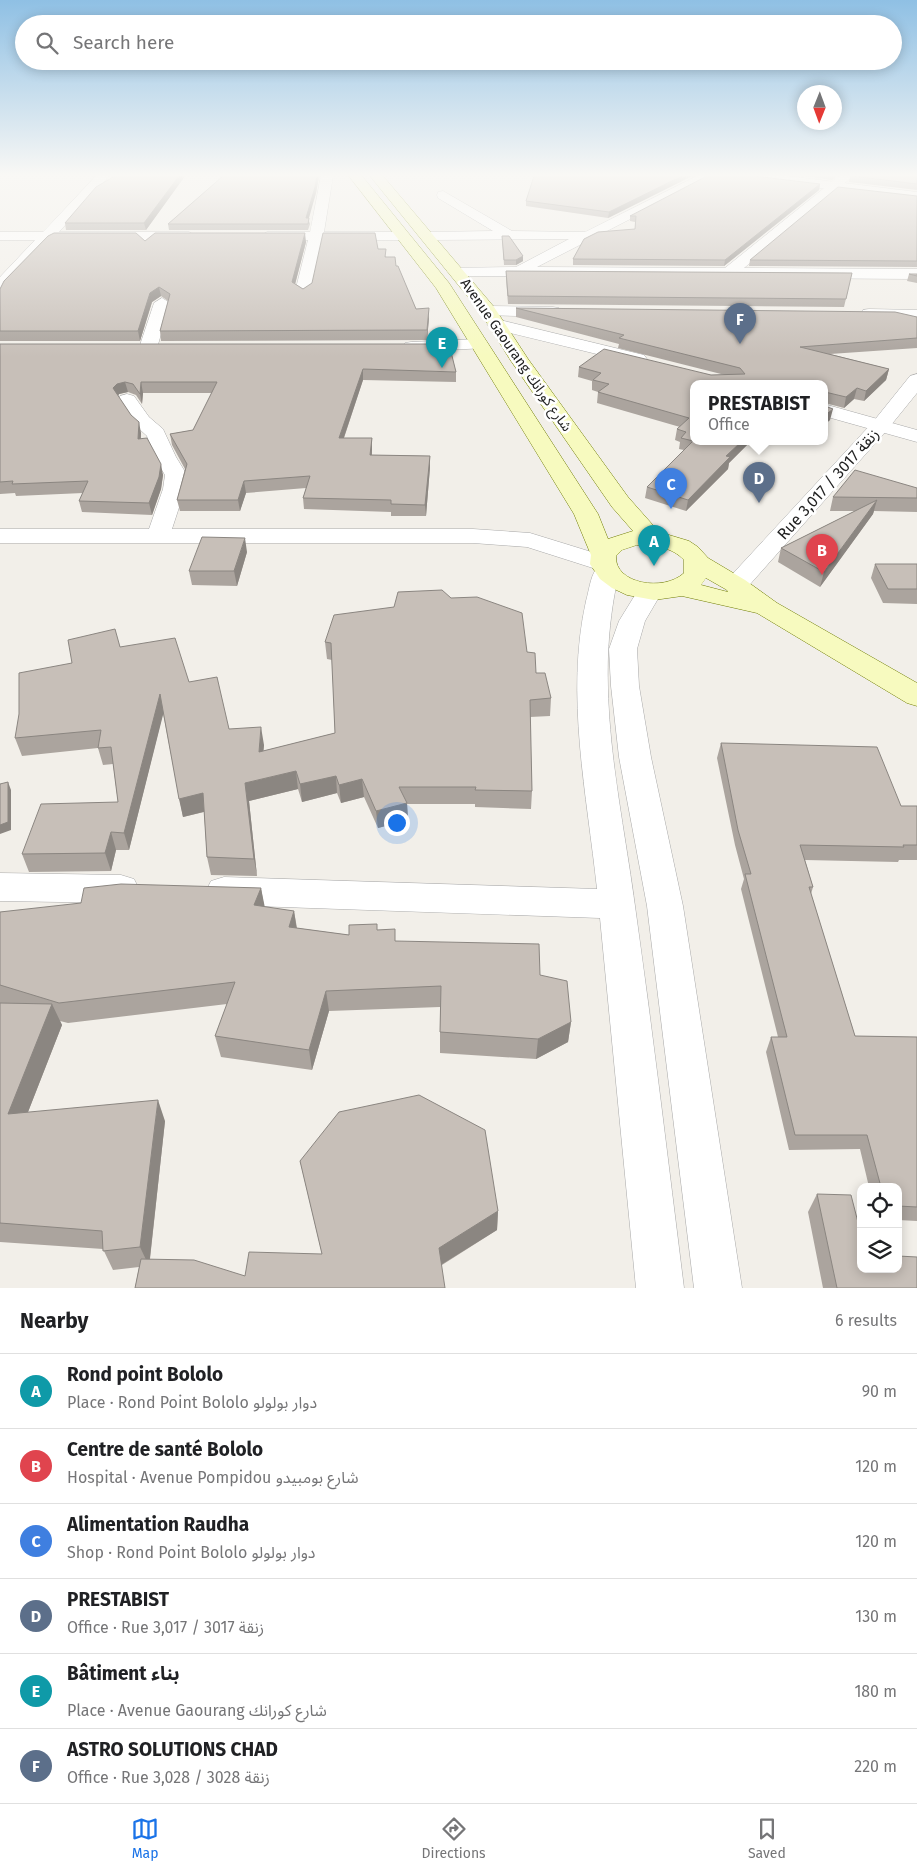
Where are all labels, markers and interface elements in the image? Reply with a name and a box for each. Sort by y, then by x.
search box [15,15,902,70]
icon: search [33,29,61,57]
text: Search here [73,31,174,54]
north arrow [797,85,842,130]
street label: Avenue Gaourang شارع كورانك [455,275,575,436]
pin: F [724,303,756,344]
pin: E [426,327,458,368]
popup [690,380,828,445]
text: PRESTABIST [708,392,810,415]
text: Office [708,415,750,434]
street label: Rue 3,017 / زنقة 3017 [773,424,883,544]
pin: D [743,462,775,503]
pin: C [655,468,687,509]
pin: A [638,525,670,566]
pin: B [806,534,838,575]
your location [384,810,410,836]
map controls [857,1183,902,1273]
button: locate [857,1183,902,1228]
button: layers [857,1228,902,1273]
text: Nearby [20,1308,88,1334]
text: 6 results [835,1311,897,1330]
text: Rond point Bololo [67,1363,223,1386]
text: A [31,1382,41,1401]
text: 90 m [862,1382,897,1401]
text: Place · Rond Point Bololo دوار بولولو [67,1393,317,1412]
text: Centre de santé Bololo [67,1438,263,1461]
text: B [31,1457,41,1476]
text: 120 m [855,1457,897,1476]
text: Hospital · Avenue Pompidou شارع بومبيدو [67,1468,358,1487]
text: Alimentation Raudha [67,1513,249,1536]
text: C [31,1532,41,1551]
text: 120 m [855,1532,897,1551]
text: Shop · Rond Point Bololo دوار بولولو [67,1543,316,1562]
text: PRESTABIST [67,1588,169,1611]
text: D [31,1607,41,1626]
text: 130 m [855,1607,897,1626]
text: Office · Rue 3,017 / زنقة 3017 [67,1618,264,1637]
text: Bâtiment بناء [67,1662,179,1685]
text: E [32,1682,40,1701]
text: 180 m [854,1682,897,1701]
text: Place · Avenue Gaourang شارع كورانك [67,1701,327,1720]
text: ASTRO SOLUTIONS CHAD [67,1738,278,1761]
text: F [32,1757,40,1776]
text: 220 m [854,1757,897,1776]
text: Office · Rue 3,028 / زنقة 3028 [67,1768,270,1787]
tab: Map [131,1815,159,1862]
tab: Directions [421,1815,486,1862]
tab: Saved [748,1815,786,1862]

